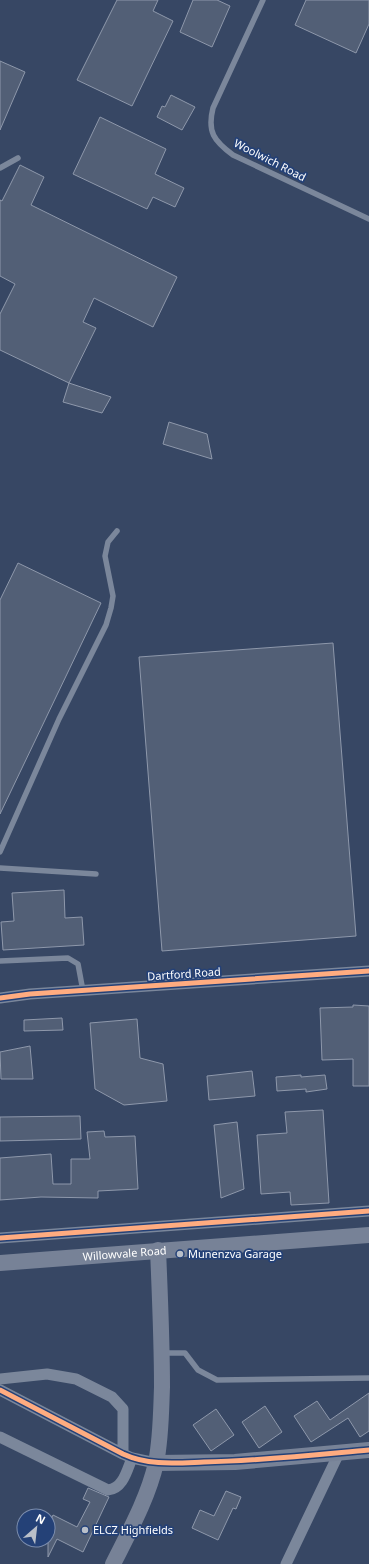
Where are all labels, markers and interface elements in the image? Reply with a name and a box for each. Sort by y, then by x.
street label: Woolwich Road [232,135,309,184]
street label: Dartford Road [147,963,221,984]
street label: Willowvale Road [82,1242,167,1264]
place label: Munenzva Garage [188,1246,282,1261]
marker: Munenzva Garage [175,1249,185,1259]
north arrow [16,1508,56,1548]
text: N [33,1510,48,1527]
place label: ELCZ Highfields [93,1522,173,1537]
marker: ELCZ Highfields [80,1525,90,1535]

